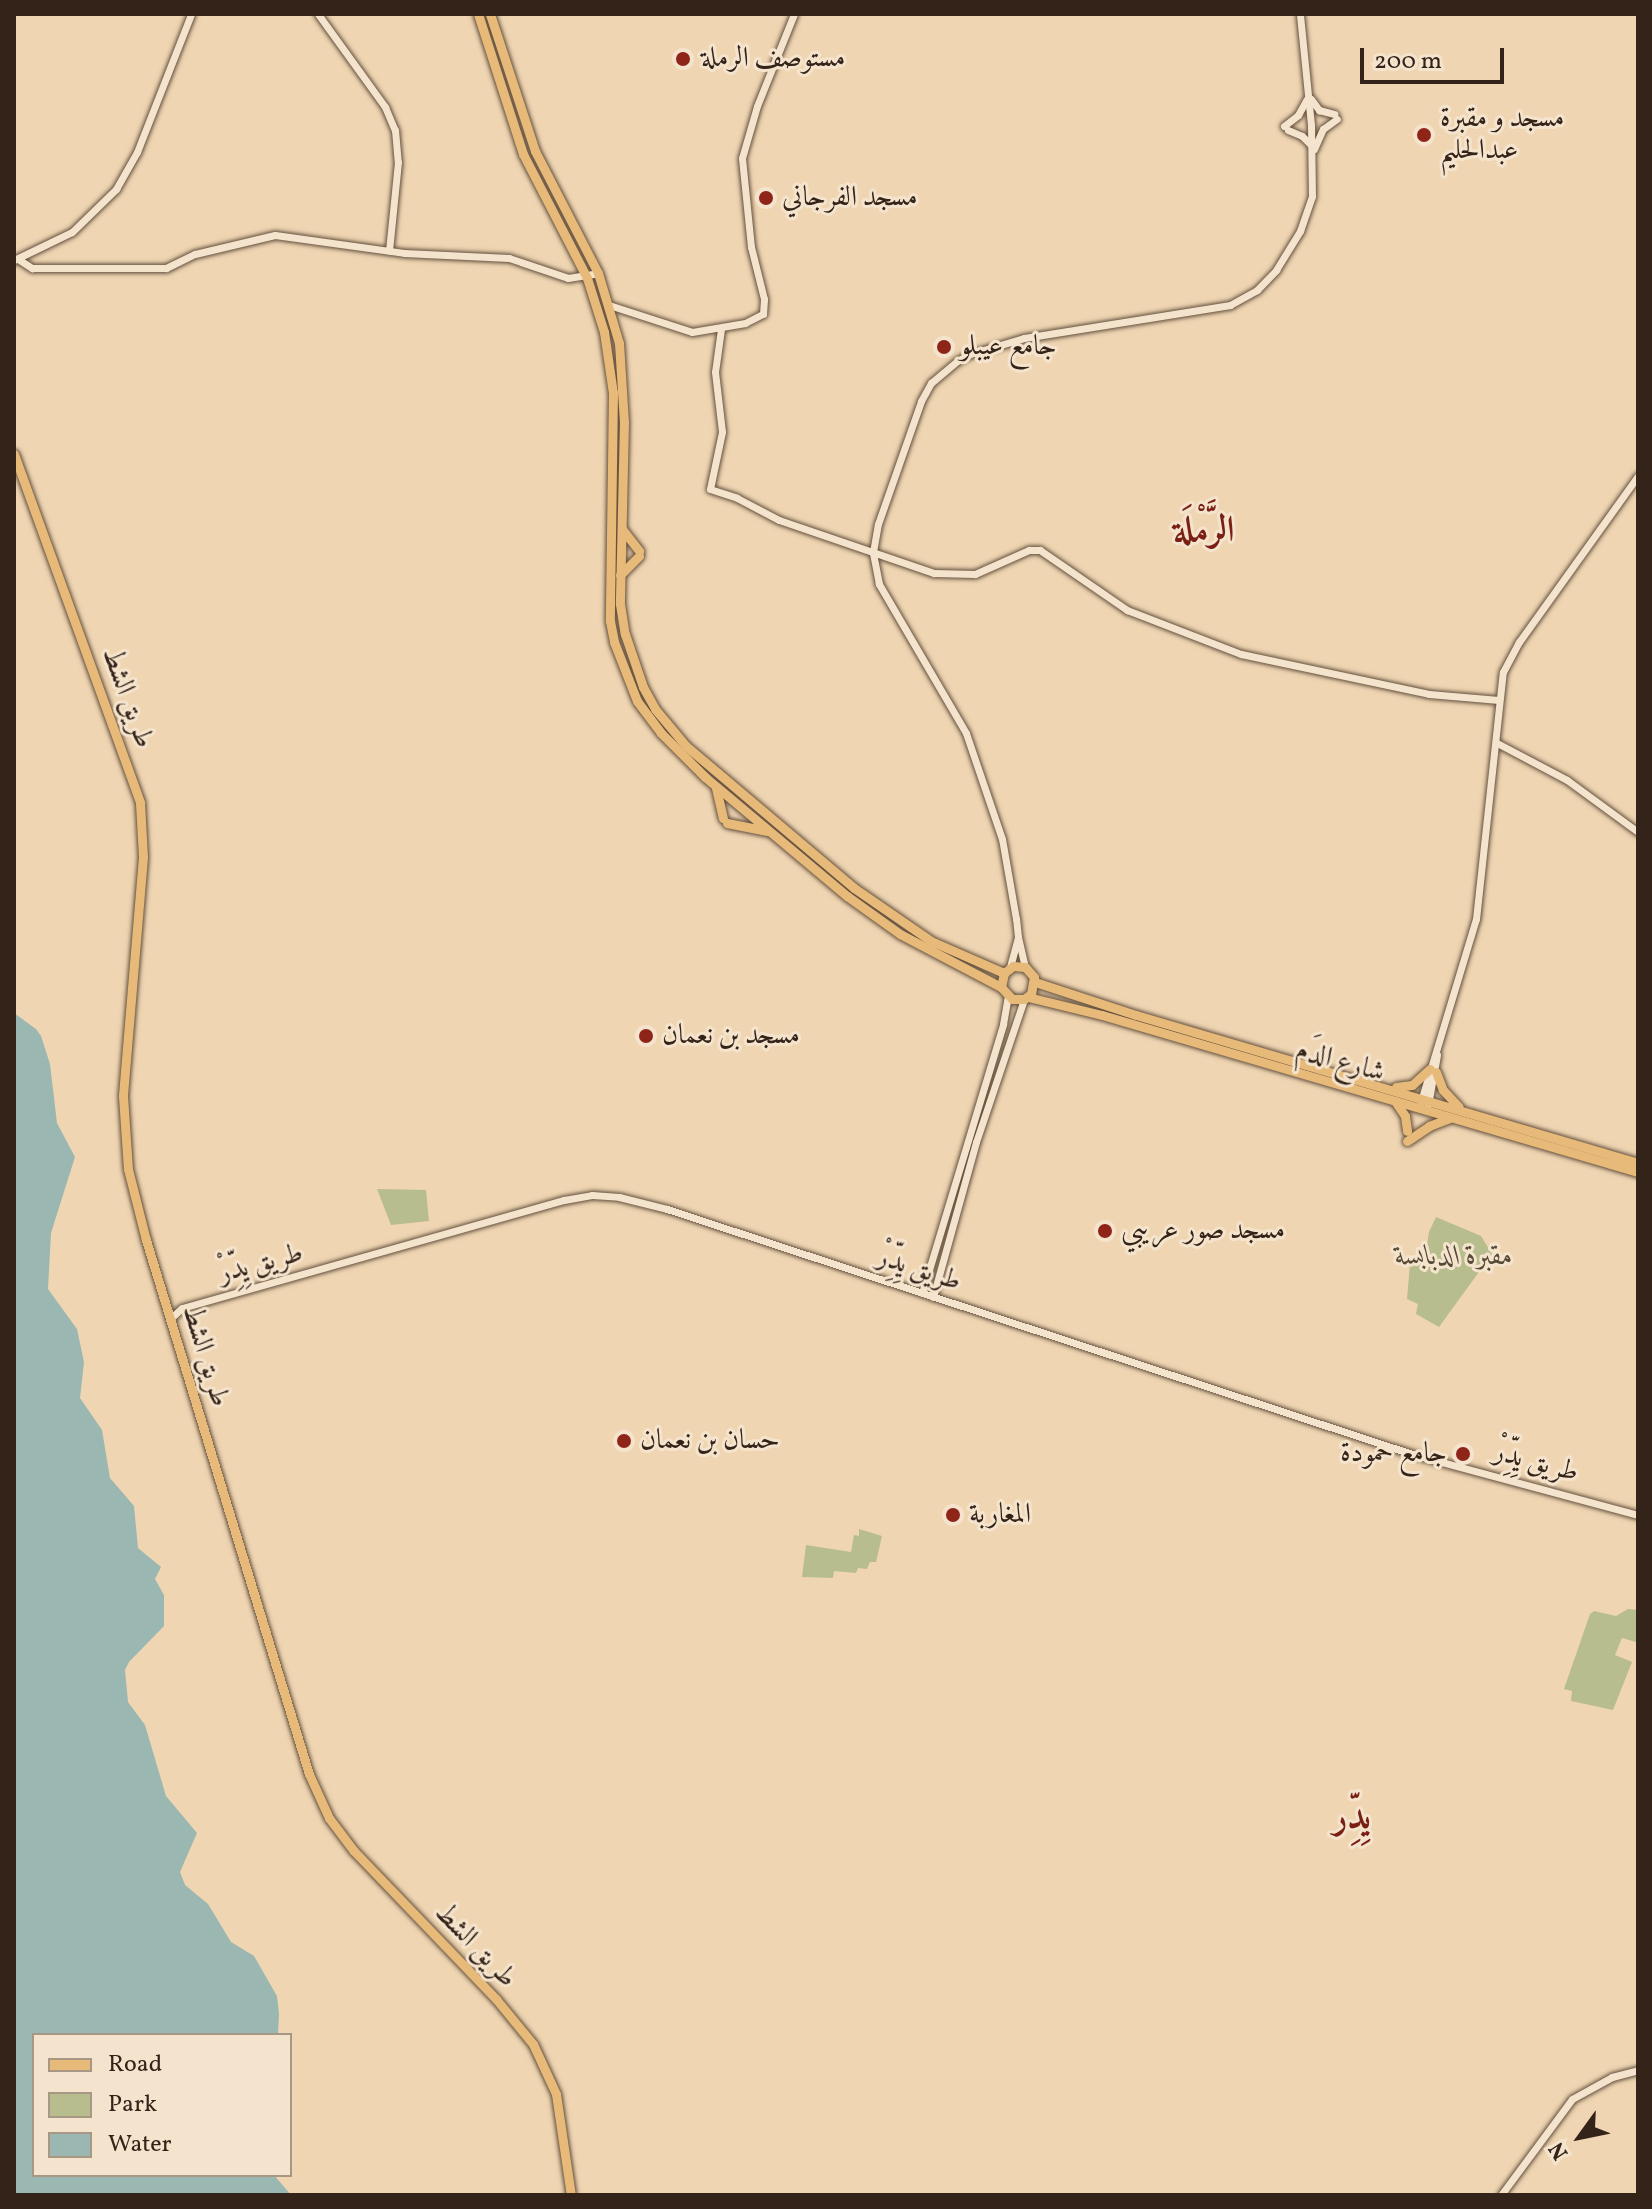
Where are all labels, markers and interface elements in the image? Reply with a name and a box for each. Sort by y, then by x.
scale bar [1364,32,1508,82]
place label: مستوصف الرملة [701,42,845,76]
text: 200 m [1374,45,1442,79]
marker: مستوصف الرملة [672,48,694,70]
place label: مسجد و مقبرة عبدالحليم [1440,102,1565,168]
marker: مسجد و مقبرة عبدالحليم [1415,126,1433,144]
place label: مسجد الفرجاني [782,181,918,215]
marker: مسجد الفرجاني [757,189,775,207]
place label: جامع عيبلو [960,330,1057,364]
marker: جامع عيبلو [935,338,953,356]
district label: الرَّمْلَة [1173,511,1235,555]
street label: طريق الشط [93,643,161,753]
place label: مسجد بن نعمان [662,1019,800,1053]
marker: مسجد بن نعمان [637,1027,655,1045]
street label: شارع الدَم [1292,1033,1388,1091]
place label: مسجد صور عريبي [1121,1214,1285,1248]
marker: مسجد صور عريبي [1096,1222,1114,1240]
street label: طريق يِدِّرْ [215,1237,307,1291]
park label: مقبرة الدبابسة [1395,1240,1513,1274]
street label: طريق يِدِّرْ [873,1241,965,1299]
street label: طريق الشط [174,1301,236,1411]
place label: حسان بن نعمان [640,1424,780,1458]
marker: حسان بن نعمان [615,1432,633,1450]
street label: طريق يِدِّرْ [1490,1436,1582,1490]
place label: جامع حمودة [1340,1437,1447,1471]
marker: جامع حمودة [1454,1445,1472,1463]
place label: المغاربة [969,1498,1031,1532]
marker: المغاربة [944,1506,962,1524]
district label: يِدِّر [1333,1798,1371,1842]
street label: طريق الشط [427,1897,523,1995]
legend [32,2033,292,2177]
text: Road [108,2048,162,2082]
text: Park [108,2088,157,2122]
north arrow [1540,2097,1620,2177]
text: Water [108,2128,172,2162]
text: N [1542,2135,1577,2165]

